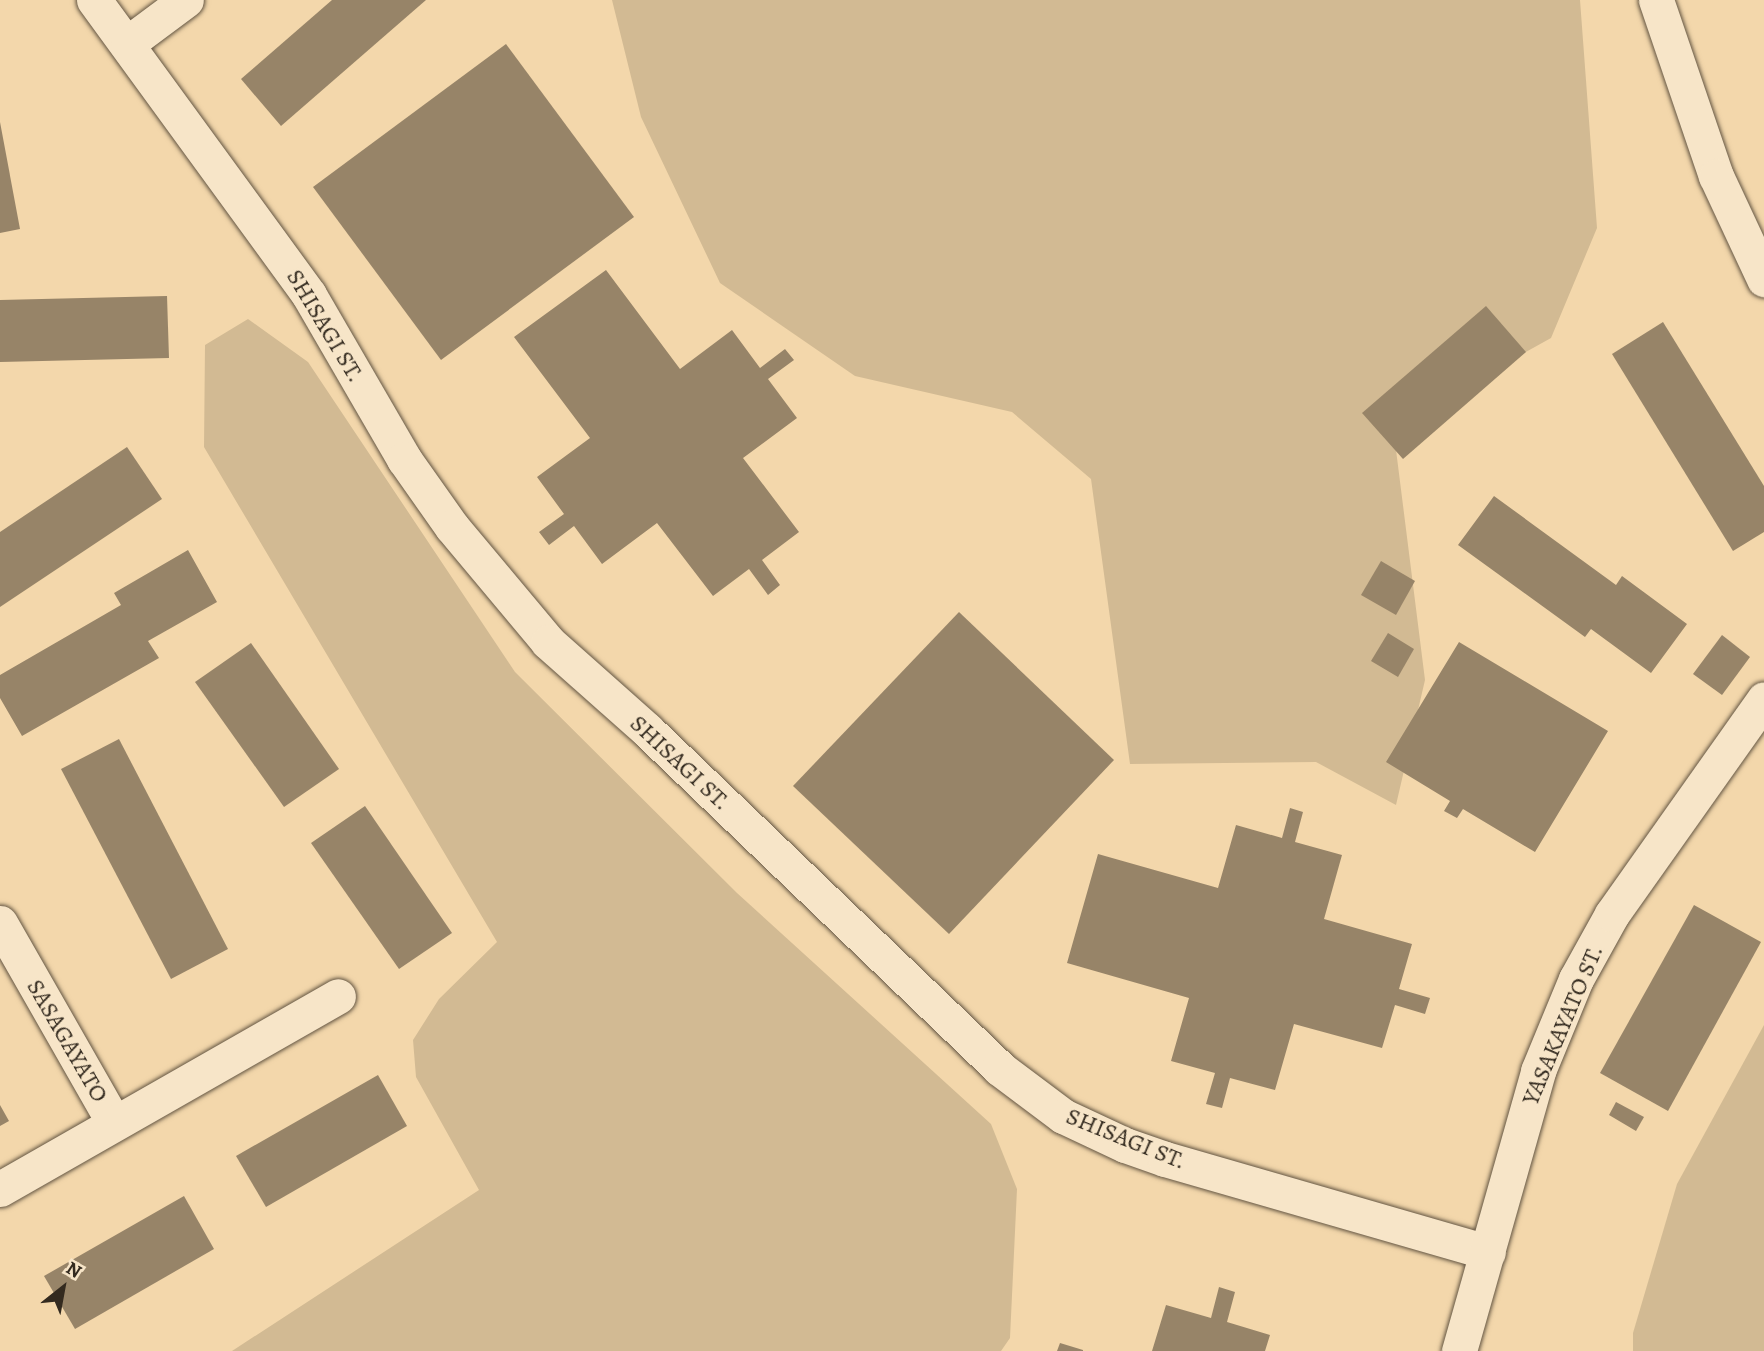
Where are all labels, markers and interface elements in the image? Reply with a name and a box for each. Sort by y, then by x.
street label: SHISAGI ST. [280,264,370,388]
street label: SHISAGI ST. [624,709,736,817]
street label: YASAKAYATO ST. [1516,941,1610,1109]
street label: SASAGAYATO [20,974,114,1108]
street label: SHISAGI ST. [1062,1102,1190,1176]
north arrow [28,1253,98,1323]
text: N [61,1255,86,1285]

